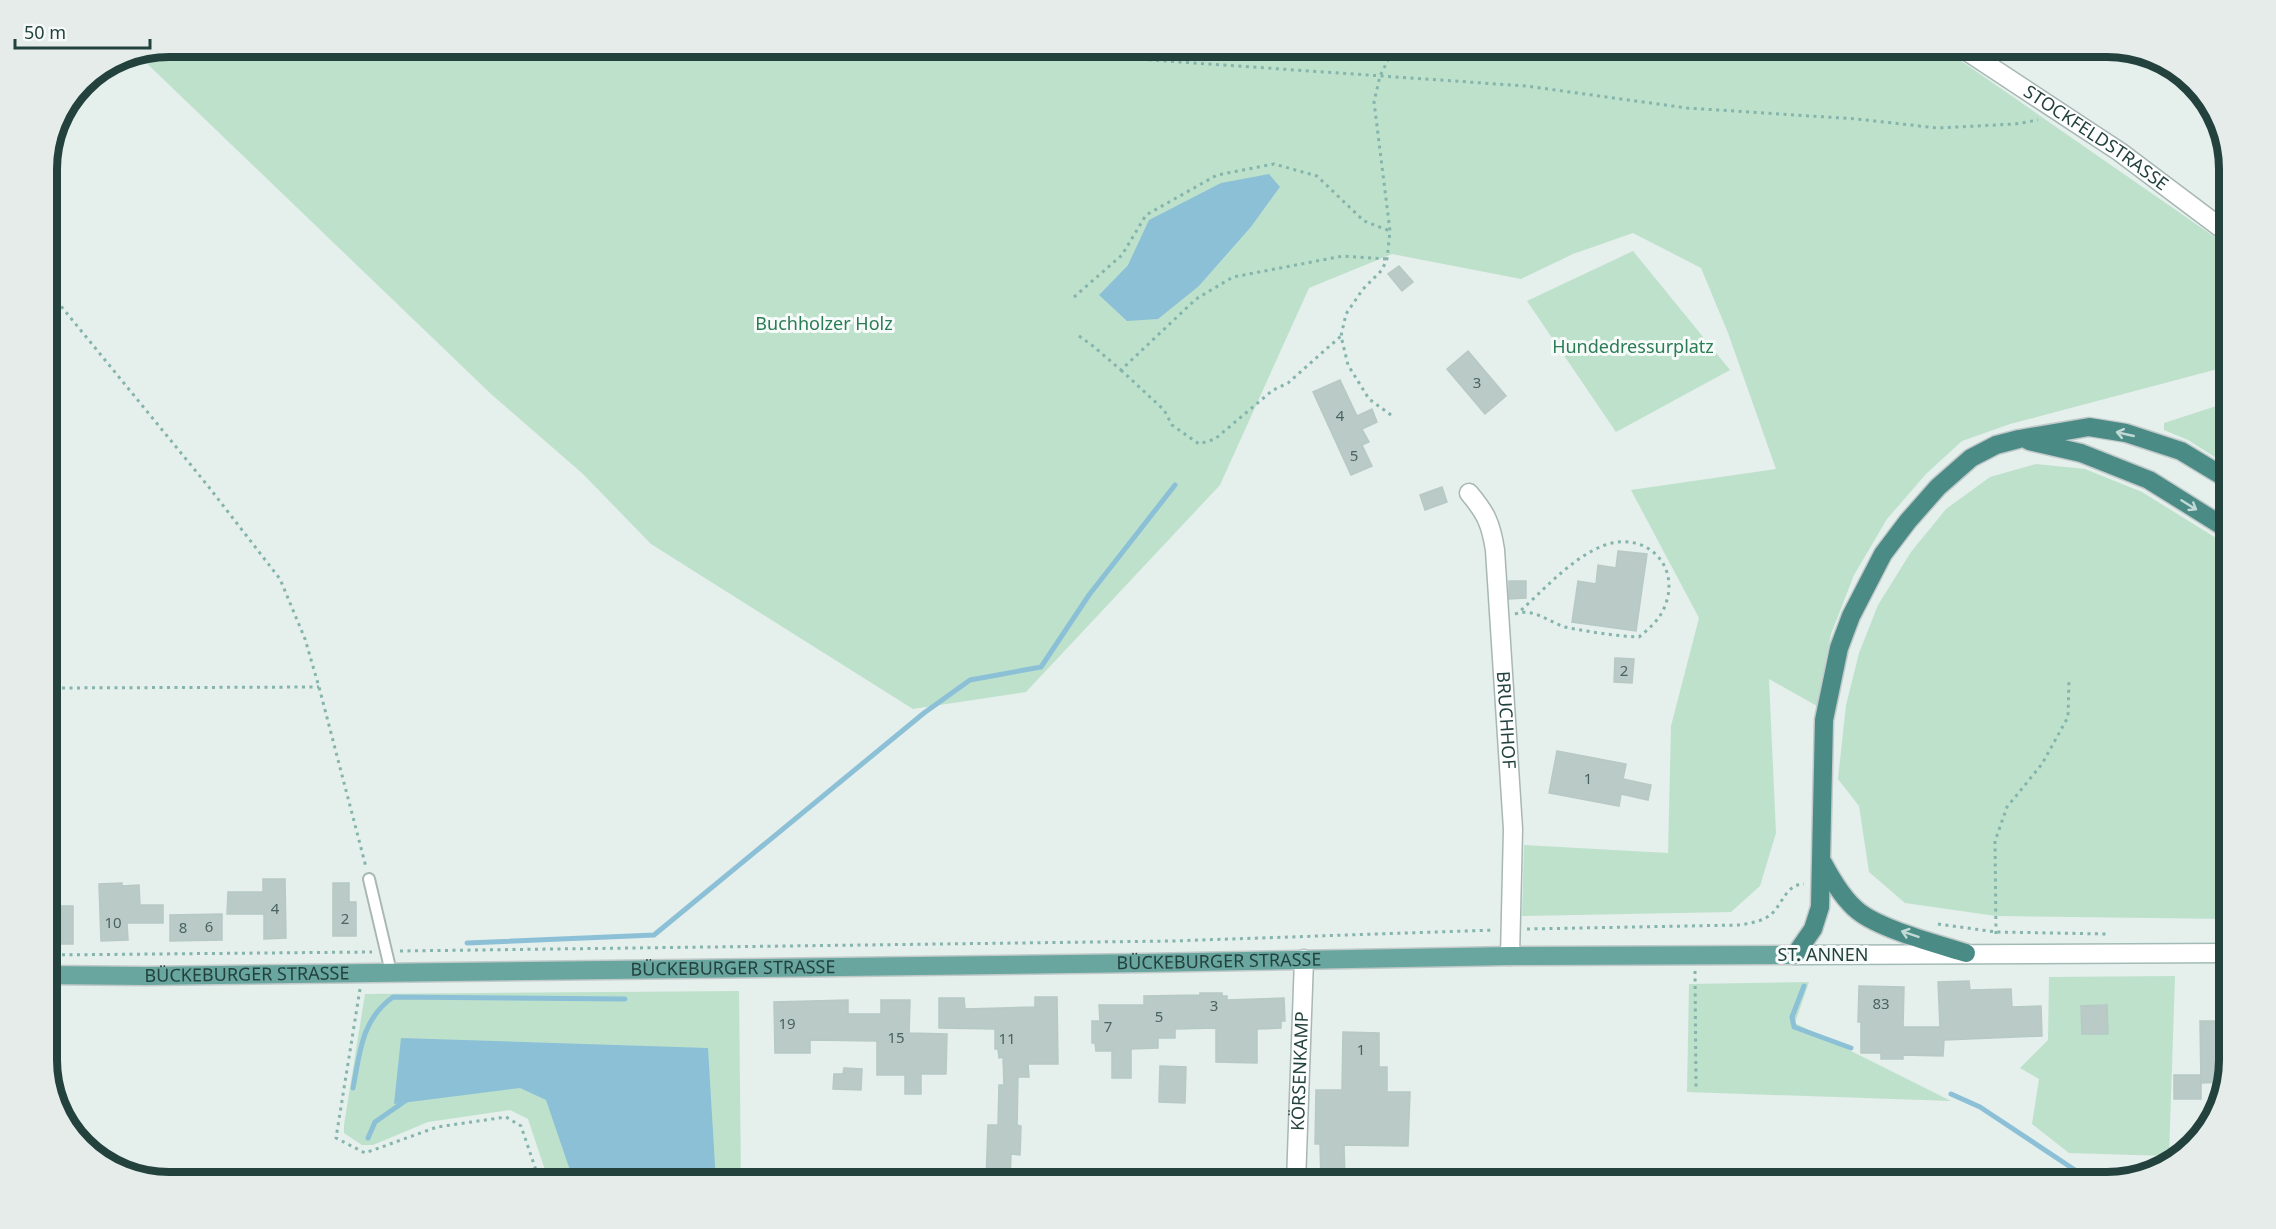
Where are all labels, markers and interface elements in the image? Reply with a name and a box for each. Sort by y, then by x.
scale bar [15,12,150,50]
text: 50 m [24,20,66,44]
street label: STOCKFELDSTRASSE [2020,79,2174,195]
park label: Buchholzer Holz [755,311,893,335]
park label: Hundedressurplatz [1552,334,1714,358]
house number: 3 [1473,372,1481,392]
house number: 4 [1336,405,1345,425]
one-way arrow [2116,428,2136,439]
house number: 5 [1350,445,1358,465]
one-way arrow [2180,500,2197,512]
house number: 2 [1620,660,1628,680]
street label: BRUCHHOF [1492,670,1522,769]
house number: 1 [1584,768,1592,788]
house number: 4 [271,898,280,918]
house number: 2 [341,908,349,928]
house number: 10 [104,912,122,932]
house number: 6 [205,916,213,936]
house number: 8 [179,917,187,937]
one-way arrow [1902,928,1920,939]
street label: ST. ANNEN [1778,942,1868,966]
street label: BÜCKEBURGER STRASSE [1116,947,1322,974]
street label: BÜCKEBURGER STRASSE [630,954,836,981]
street label: BÜCKEBURGER STRASSE [144,960,350,987]
house number: 83 [1872,993,1890,1013]
house number: 3 [1210,995,1218,1015]
house number: 5 [1155,1006,1163,1026]
street label: KÖRSENKAMP [1285,1011,1313,1131]
house number: 19 [778,1013,796,1033]
house number: 7 [1104,1016,1112,1036]
house number: 15 [887,1027,905,1047]
house number: 11 [998,1028,1016,1048]
house number: 1 [1357,1039,1365,1059]

